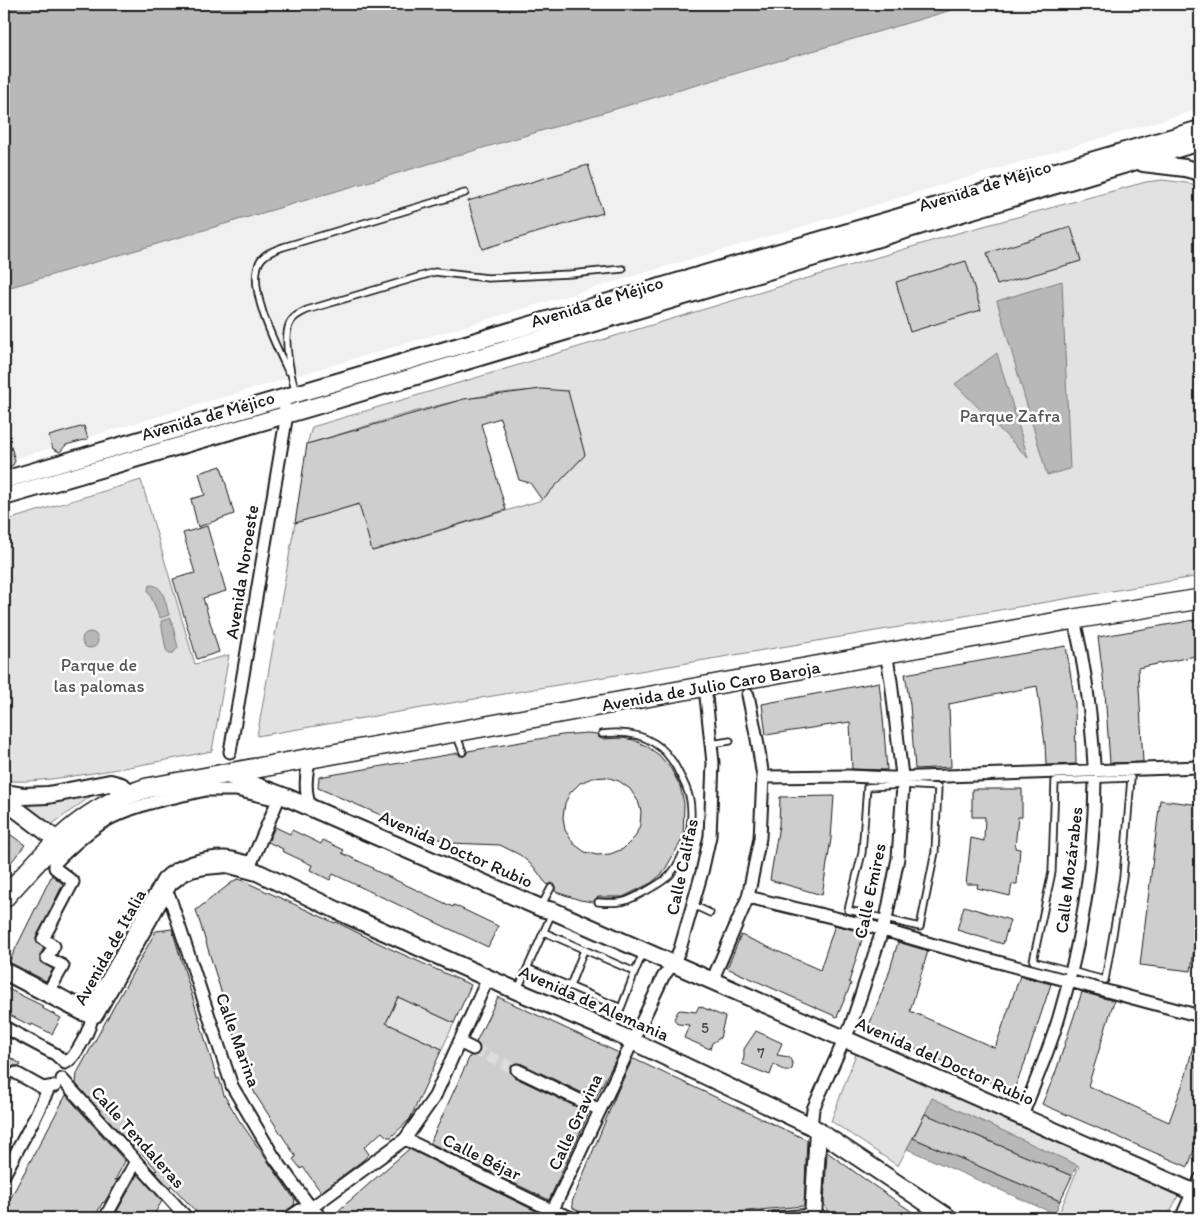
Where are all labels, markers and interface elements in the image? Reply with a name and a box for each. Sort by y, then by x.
street label: Avenida de Méjico [916,155,1054,217]
street label: Avenida de Méjico [528,271,666,333]
street label: Avenida de Méjico [139,386,277,446]
park label: Parque Zafra [960,405,1060,427]
street label: Avenida Noroeste [221,503,263,641]
park label: Parque de las palomas [53,654,145,697]
street label: Avenida de Julio Caro Baroja [600,656,823,716]
street label: Avenida Doctor Rubio [376,805,536,893]
street label: Calle Mozárabes [1050,805,1088,935]
street label: Calle Califas [661,817,703,917]
street label: Calle Emires [849,841,891,941]
street label: Avenida de Italia [69,885,151,1009]
street label: Avenida de Alemania [516,960,672,1046]
street label: Calle Marina [211,990,265,1090]
street label: Avenida del Doctor Rubio [852,1012,1038,1110]
house number: 5 [701,1019,709,1037]
house number: 7 [757,1044,765,1062]
street label: Calle Gravina [543,1070,607,1174]
street label: Calle Tendaleras [86,1081,190,1193]
street label: Calle Béjar [439,1129,526,1186]

